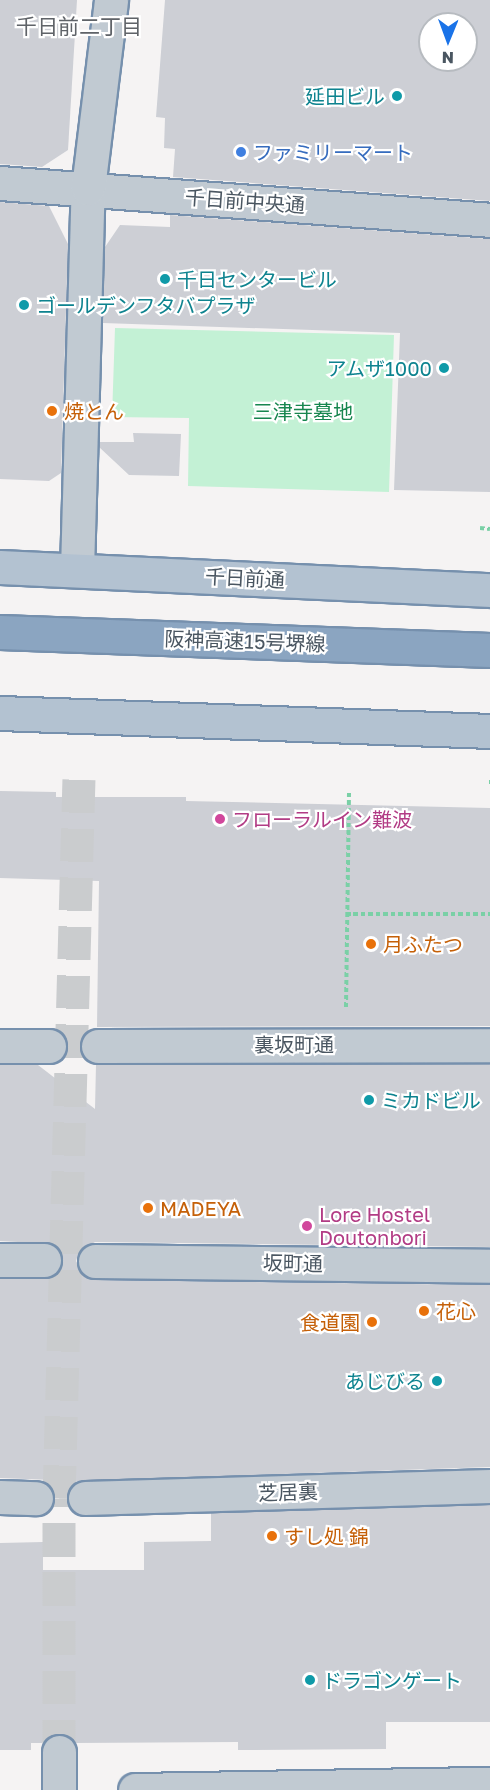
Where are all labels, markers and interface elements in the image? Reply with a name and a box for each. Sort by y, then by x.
north arrow [418,12,478,72]
district label: 千日前二丁目 [16,13,142,39]
text: N [441,48,454,68]
place label: 延田ビル [305,84,385,108]
marker: 延田ビル [390,89,404,103]
place label: ファミリーマート [253,140,413,164]
marker: ファミリーマート [234,145,248,159]
street label: 千日前中央通 [184,185,306,217]
place label: 千日センタービル [177,267,337,291]
marker: 千日センタービル [158,272,172,286]
place label: ゴールデンフタバプラザ [36,293,256,317]
marker: ゴールデンフタバプラザ [17,298,31,312]
place label: アムザ1000 [325,356,432,380]
marker: アムザ1000 [437,361,451,375]
place label: 焼とん [64,399,124,423]
park label: 三津寺墓地 [253,399,353,423]
marker: 焼とん [45,404,59,418]
street label: 千日前通 [204,564,286,592]
street label: 阪神高速15号堺線 [164,626,326,656]
place label: フローラルイン難波 [232,807,412,831]
marker: フローラルイン難波 [213,812,227,826]
place label: 月ふたつ [383,932,463,956]
marker: 月ふたつ [364,937,378,951]
street label: 裏坂町通 [254,1032,334,1056]
place label: ミカドビル [381,1088,481,1112]
marker: ミカドビル [362,1093,376,1107]
place label: MADEYA [160,1196,241,1220]
marker: MADEYA [141,1201,155,1215]
place label: Lore Hostel Doutonbori [319,1202,430,1249]
marker: Lore Hostel Doutonbori [300,1219,314,1233]
street label: 坂町通 [263,1250,323,1276]
place label: 花心 [436,1299,476,1323]
marker: 花心 [417,1304,431,1318]
place label: 食道園 [300,1310,360,1334]
marker: 食道園 [365,1315,379,1329]
place label: あじびる [345,1369,425,1393]
marker: あじびる [430,1374,444,1388]
street label: 芝居裏 [258,1479,318,1505]
place label: すし処 錦 [284,1524,369,1548]
marker: すし処 錦 [265,1529,279,1543]
place label: ドラゴンゲート [322,1668,462,1692]
marker: ドラゴンゲート [303,1673,317,1687]

